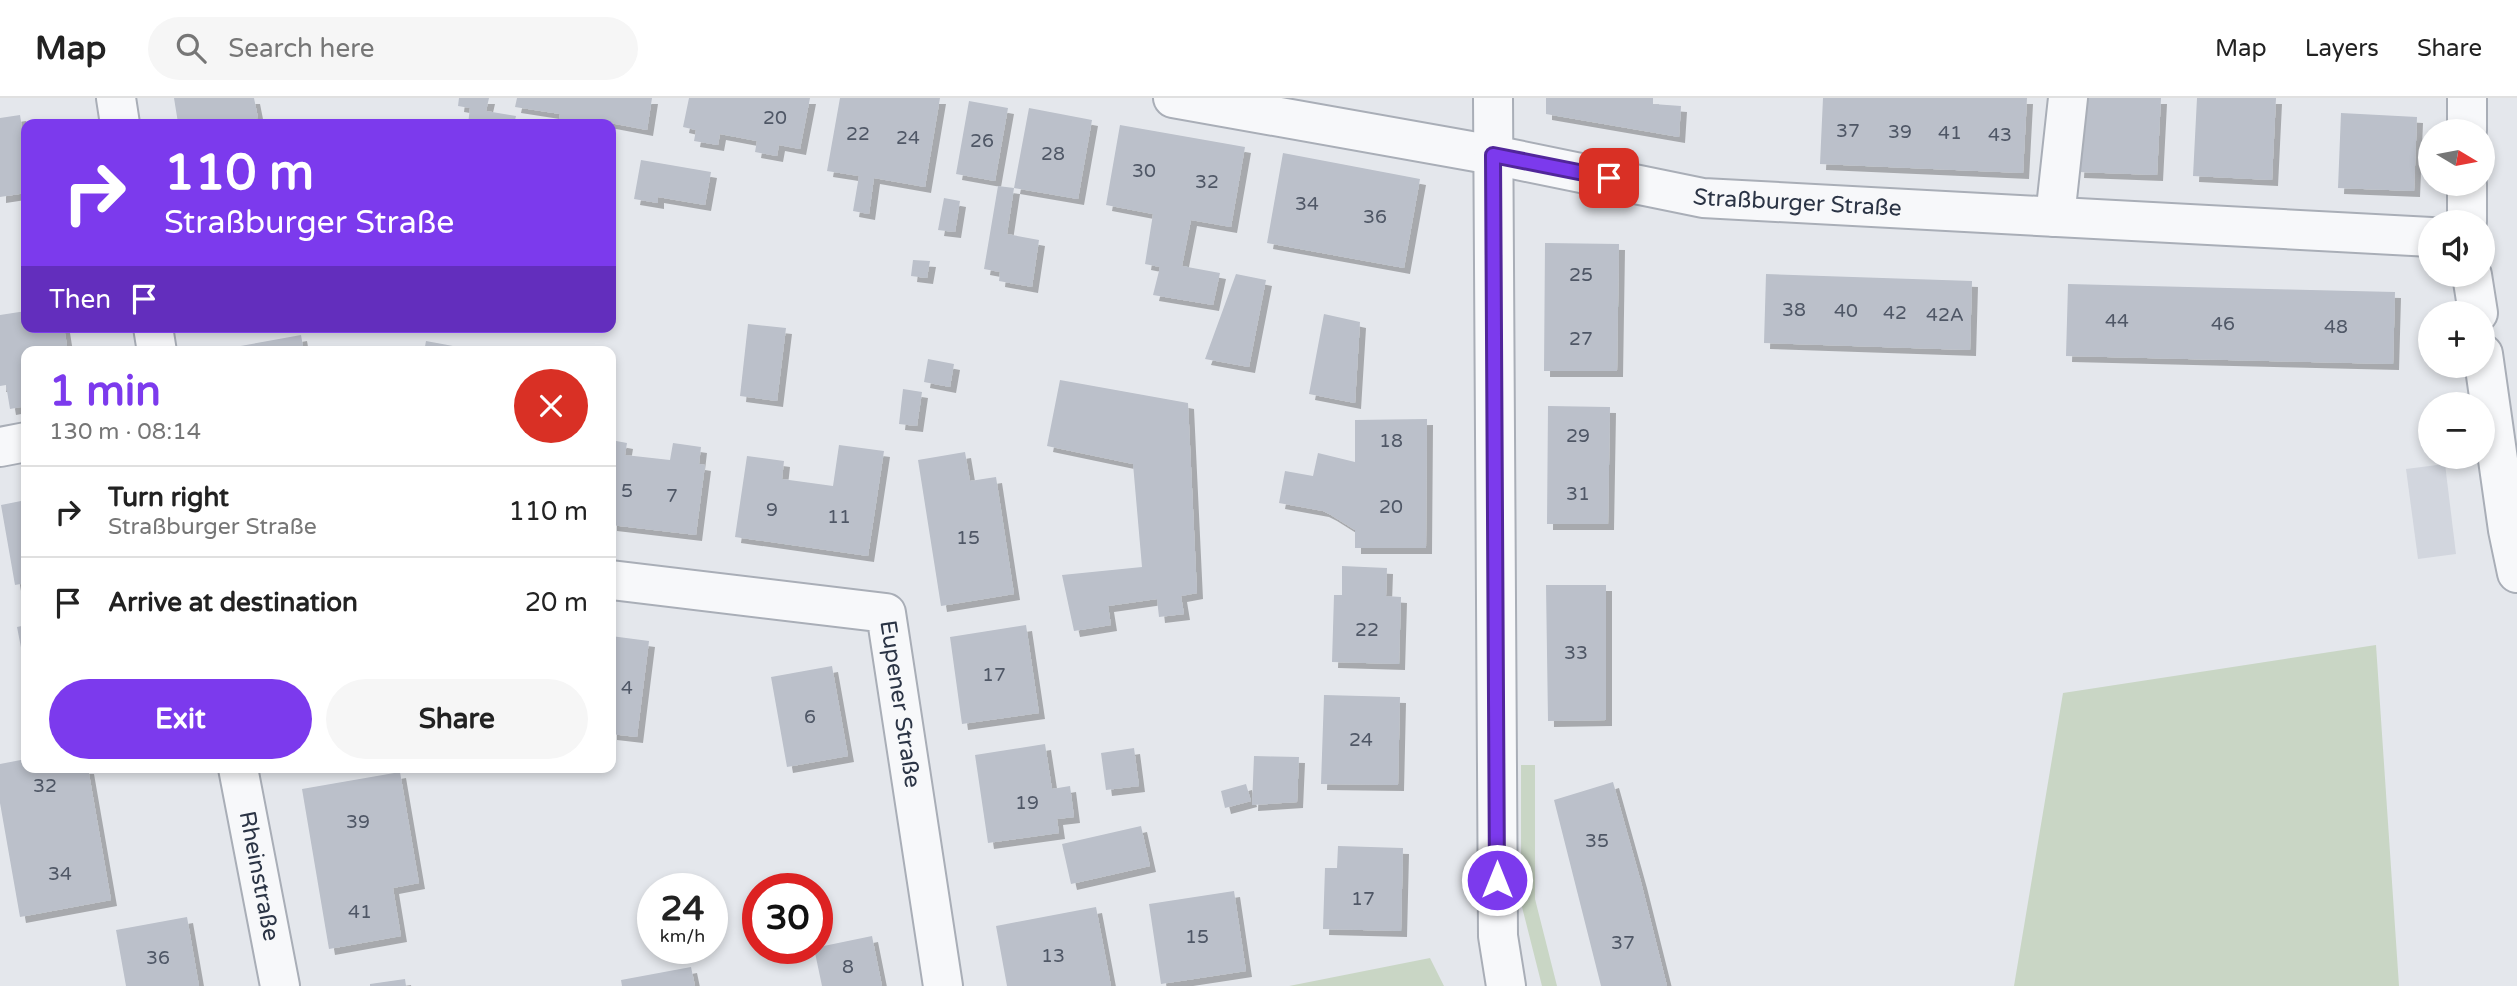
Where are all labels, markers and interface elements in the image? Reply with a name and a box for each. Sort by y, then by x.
search box [148,17,638,80]
text: Map [35,29,106,68]
icon: search [172,29,210,67]
text: Search here [228,33,374,64]
text: Map [2215,34,2267,63]
text: Layers [2305,34,2379,63]
text: Share [2417,34,2482,63]
house number: 20 [763,107,787,129]
north arrow [2418,119,2496,196]
map controls [2418,119,2495,469]
house number: 37 [1836,120,1860,142]
house number: 39 [1888,121,1912,143]
house number: 41 [1938,122,1962,144]
house number: 22 [846,123,870,145]
house number: 43 [1988,124,2012,146]
house number: 24 [896,127,920,149]
house number: 26 [970,130,994,152]
house number: 28 [1041,143,1065,165]
text: 110 m [164,144,314,203]
icon: right [49,147,140,238]
pin [1579,148,1639,208]
icon: arrive [1590,159,1628,197]
house number: 30 [1132,160,1156,182]
house number: 32 [1195,171,1219,193]
street label: Straßburger Straße [1691,182,1902,223]
house number: 34 [1295,193,1319,215]
text: Straßburger Straße [164,204,454,242]
house number: 36 [1363,206,1387,228]
button: sound [2418,210,2495,287]
house number: 25 [1569,264,1593,286]
icon: arrive [125,280,163,318]
text: Then [49,284,111,315]
house number: 38 [1782,299,1806,321]
house number: 40 [1834,300,1858,322]
button: + [2418,301,2495,378]
house number: 42 [1883,302,1907,324]
house number: 42A [1926,304,1964,326]
house number: 44 [2105,310,2129,332]
house number: 46 [2211,313,2235,335]
house number: 48 [2324,316,2348,338]
house number: 27 [1569,328,1593,350]
text: 1 min [49,366,161,417]
button: close [514,369,588,443]
button: − [2418,392,2495,469]
text: 130 m · 08:14 [49,418,201,446]
house number: 29 [1566,425,1590,447]
house number: 18 [1379,430,1403,452]
house number: 5 [621,480,633,502]
text: Turn right [108,482,229,513]
house number: 31 [1566,483,1590,505]
house number: 7 [666,485,678,507]
icon: right [49,493,87,531]
text: 110 m [508,496,588,527]
house number: 20 [1379,496,1403,518]
house number: 9 [766,499,778,521]
house number: 11 [827,506,851,528]
text: Straßburger Straße [108,513,317,541]
house number: 15 [956,527,980,549]
icon: arrive [49,584,87,622]
text: Arrive at destination [108,587,358,618]
text: 20 m [525,587,588,618]
street label: Eupener Straße [873,618,927,790]
house number: 22 [1355,619,1379,641]
house number: 33 [1564,642,1588,664]
house number: 17 [982,664,1006,686]
house number: 4 [621,677,633,699]
button: Exit [49,679,312,759]
button: Share [326,679,588,759]
house number: 6 [804,706,816,728]
house number: 24 [1349,729,1373,751]
house number: 32 [33,775,57,797]
house number: 19 [1015,792,1039,814]
street label: Rheinstraße [233,809,285,943]
house number: 39 [346,811,370,833]
house number: 35 [1585,830,1609,852]
position arrow [1460,843,1534,917]
house number: 34 [48,863,72,885]
speed limit sign: 30 [742,873,833,964]
text: 24 [661,888,704,930]
house number: 17 [1351,888,1375,910]
house number: 41 [348,901,372,923]
text: km/h [660,925,705,947]
house number: 15 [1185,926,1209,948]
house number: 37 [1611,932,1635,954]
house number: 13 [1041,945,1065,967]
house number: 36 [146,947,170,969]
house number: 8 [842,956,854,978]

